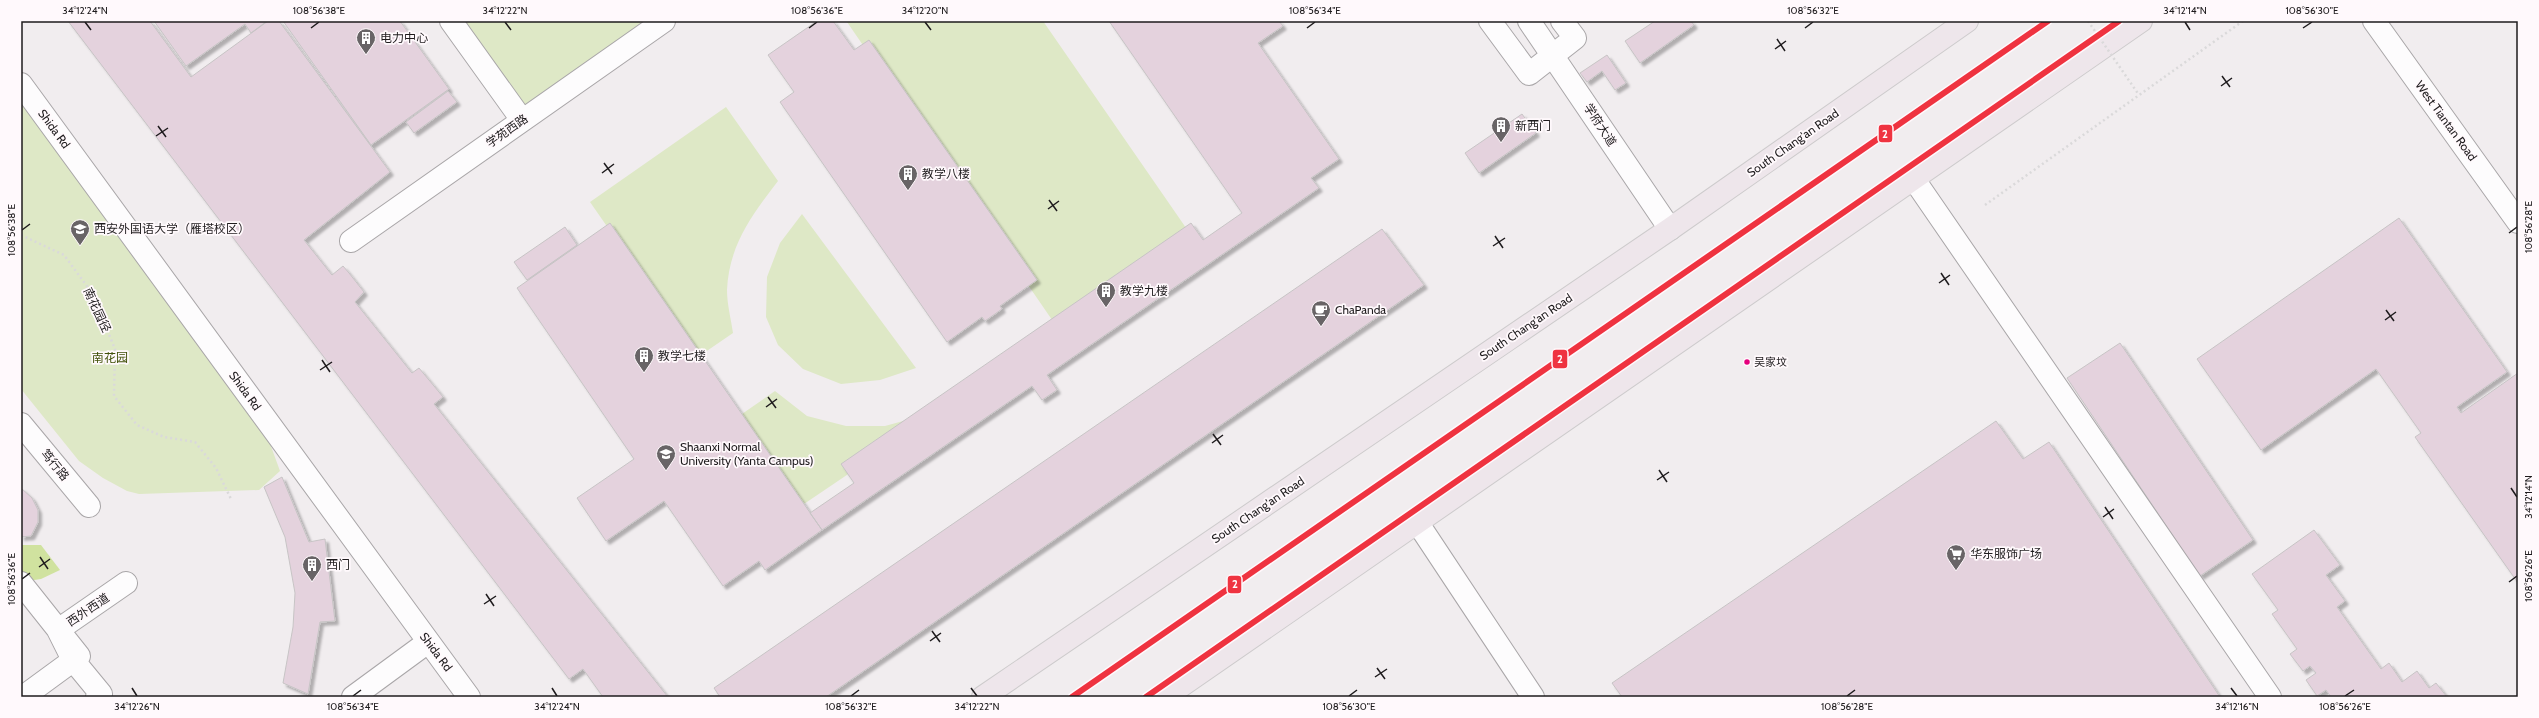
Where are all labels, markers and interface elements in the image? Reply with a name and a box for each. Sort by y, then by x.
text: 34°12'24"N [62,4,108,17]
text: 108°56'38"E [293,4,346,17]
text: 34°12'22"N [483,4,527,17]
text: 108°56'36"E [791,4,843,17]
text: 34°12'20"N [902,4,948,17]
text: 108°56'34"E [1289,4,1341,17]
text: 108°56'32"E [1787,4,1839,17]
text: 34°12'14"N [2163,4,2207,17]
text: 108°56'30"E [2285,4,2339,17]
building icon: 电力中心 [355,27,377,55]
place label: 电力中心 [380,30,428,45]
street label: West Tiantan Road [2412,78,2480,164]
street label: 学府大道 [1581,101,1620,149]
street label: South Chang'an Road [1744,105,1841,180]
street label: Shida Rd [35,106,74,151]
street label: 学苑西路 [483,111,531,151]
building icon: 新西门 [1490,115,1512,143]
place label: 新西门 [1515,118,1551,133]
line badge: 2 [1878,124,1893,143]
text: 2 [1882,127,1888,141]
building icon: 教学八楼 [897,163,919,191]
place label: 教学八楼 [922,166,970,181]
text: 108°56'28"E [2522,201,2535,253]
text: 108°56'38"E [5,203,18,256]
school or university icon: 西安外国语大学（雁塔校区） [69,218,91,246]
place label: 西安外国语大学（雁塔校区） [94,221,250,236]
building icon: 教学九楼 [1095,280,1117,308]
place label: 教学九楼 [1120,283,1168,298]
street label: 南花园径 [81,285,114,335]
street label: South Chang'an Road [1477,290,1575,363]
cafe icon: ChaPanda [1310,299,1332,327]
place label: ChaPanda [1335,302,1386,317]
building icon: 教学七楼 [633,345,655,373]
place label: 教学七楼 [658,348,706,363]
line badge: 2 [1552,349,1568,369]
park label: 南花园 [92,350,128,365]
text: 2 [1557,352,1563,366]
place label: 吴家坟 [1754,355,1787,369]
marker: 吴家坟 [1742,357,1752,367]
street label: Shida Rd [226,368,265,413]
place label: Shaanxi Normal University (Yanta Campus) [680,439,814,468]
school or university icon: Shaanxi Normal University (Yanta Campus) [655,443,677,471]
street label: 笃行路 [38,446,73,483]
street label: South Chang'an Road [1209,473,1307,546]
text: 34°12'14"N [2522,475,2535,519]
supermarket icon: 华东服饰广场 [1945,543,1967,571]
place label: 华东服饰广场 [1970,546,2042,561]
text: 108°56'26"E [2522,550,2535,602]
text: 108°56'36"E [5,553,18,605]
building icon: 西门 [301,554,323,582]
place label: 西门 [326,557,350,572]
line badge: 2 [1227,575,1242,594]
text: 2 [1232,577,1238,591]
street label: 西外西道 [64,590,112,629]
street label: Shida Rd [417,629,456,674]
text: 34°12'26"N [114,700,160,713]
text: 108°56'34"E [327,700,379,713]
text: 34°12'24"N [534,700,580,713]
text: 108°56'32"E [825,700,877,713]
text: 34°12'22"N [955,700,999,713]
text: 108°56'30"E [1322,700,1376,713]
text: 108°56'28"E [1821,700,1873,713]
text: 34°12'16"N [2215,700,2259,713]
text: 108°56'26"E [2319,700,2371,713]

